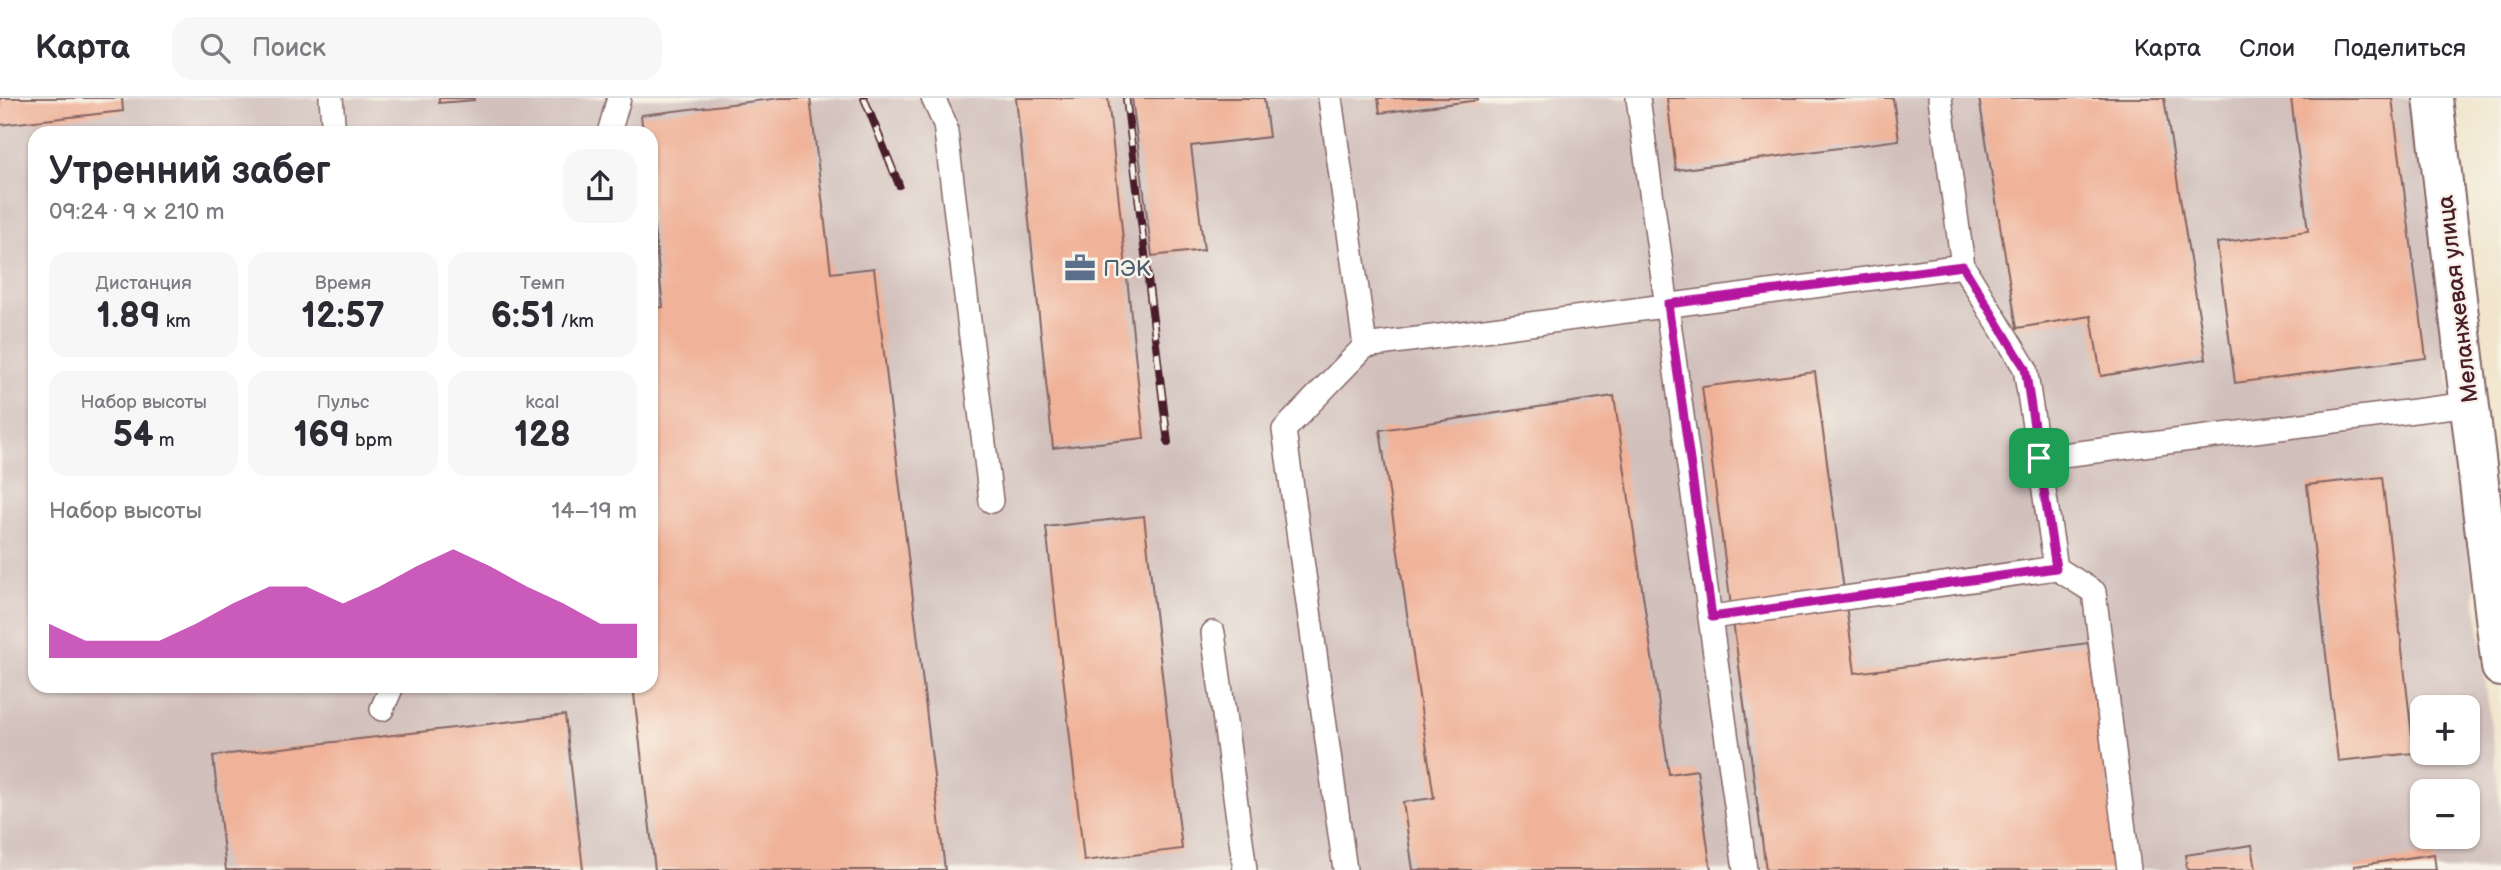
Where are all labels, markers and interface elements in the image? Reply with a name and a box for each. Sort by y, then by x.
search box [172,17,662,80]
text: Карта [35,28,130,68]
icon: search [196,29,234,67]
text: Поиск [252,33,326,64]
text: Карта [2134,34,2201,63]
text: Слои [2239,34,2295,63]
text: Поделиться [2333,34,2466,63]
text: Утренний забег [49,149,331,194]
button: share [563,149,637,223]
street label: Меланжевая улица [2431,193,2485,404]
text: 09:24 · 9 × 210 m [49,198,225,226]
office icon: ПЭК [1063,251,1097,285]
place label: ПЭК [1103,255,1151,283]
text: Дистанция [96,272,192,295]
text: Время [315,272,371,295]
text: Темп [520,272,565,295]
text: 1.89 [97,295,161,338]
text: 12:57 [301,295,385,338]
text: 6:51 [491,295,555,338]
text: km [161,310,191,333]
text: /km [555,310,594,333]
text: Набор высоты [80,391,207,414]
text: Пульс [317,391,369,414]
text: kcal [525,391,559,414]
text: 54 [113,414,154,457]
text: 169 [293,414,350,457]
text: 128 [514,414,571,457]
pin [2009,428,2069,488]
text: m [154,429,174,452]
text: bpm [350,429,393,452]
icon: arrive [2020,439,2058,477]
text: Набор высоты [49,497,202,525]
text: 14–19 m [551,497,637,525]
map controls [2410,695,2480,849]
button: + [2410,695,2480,765]
button: − [2410,779,2480,849]

